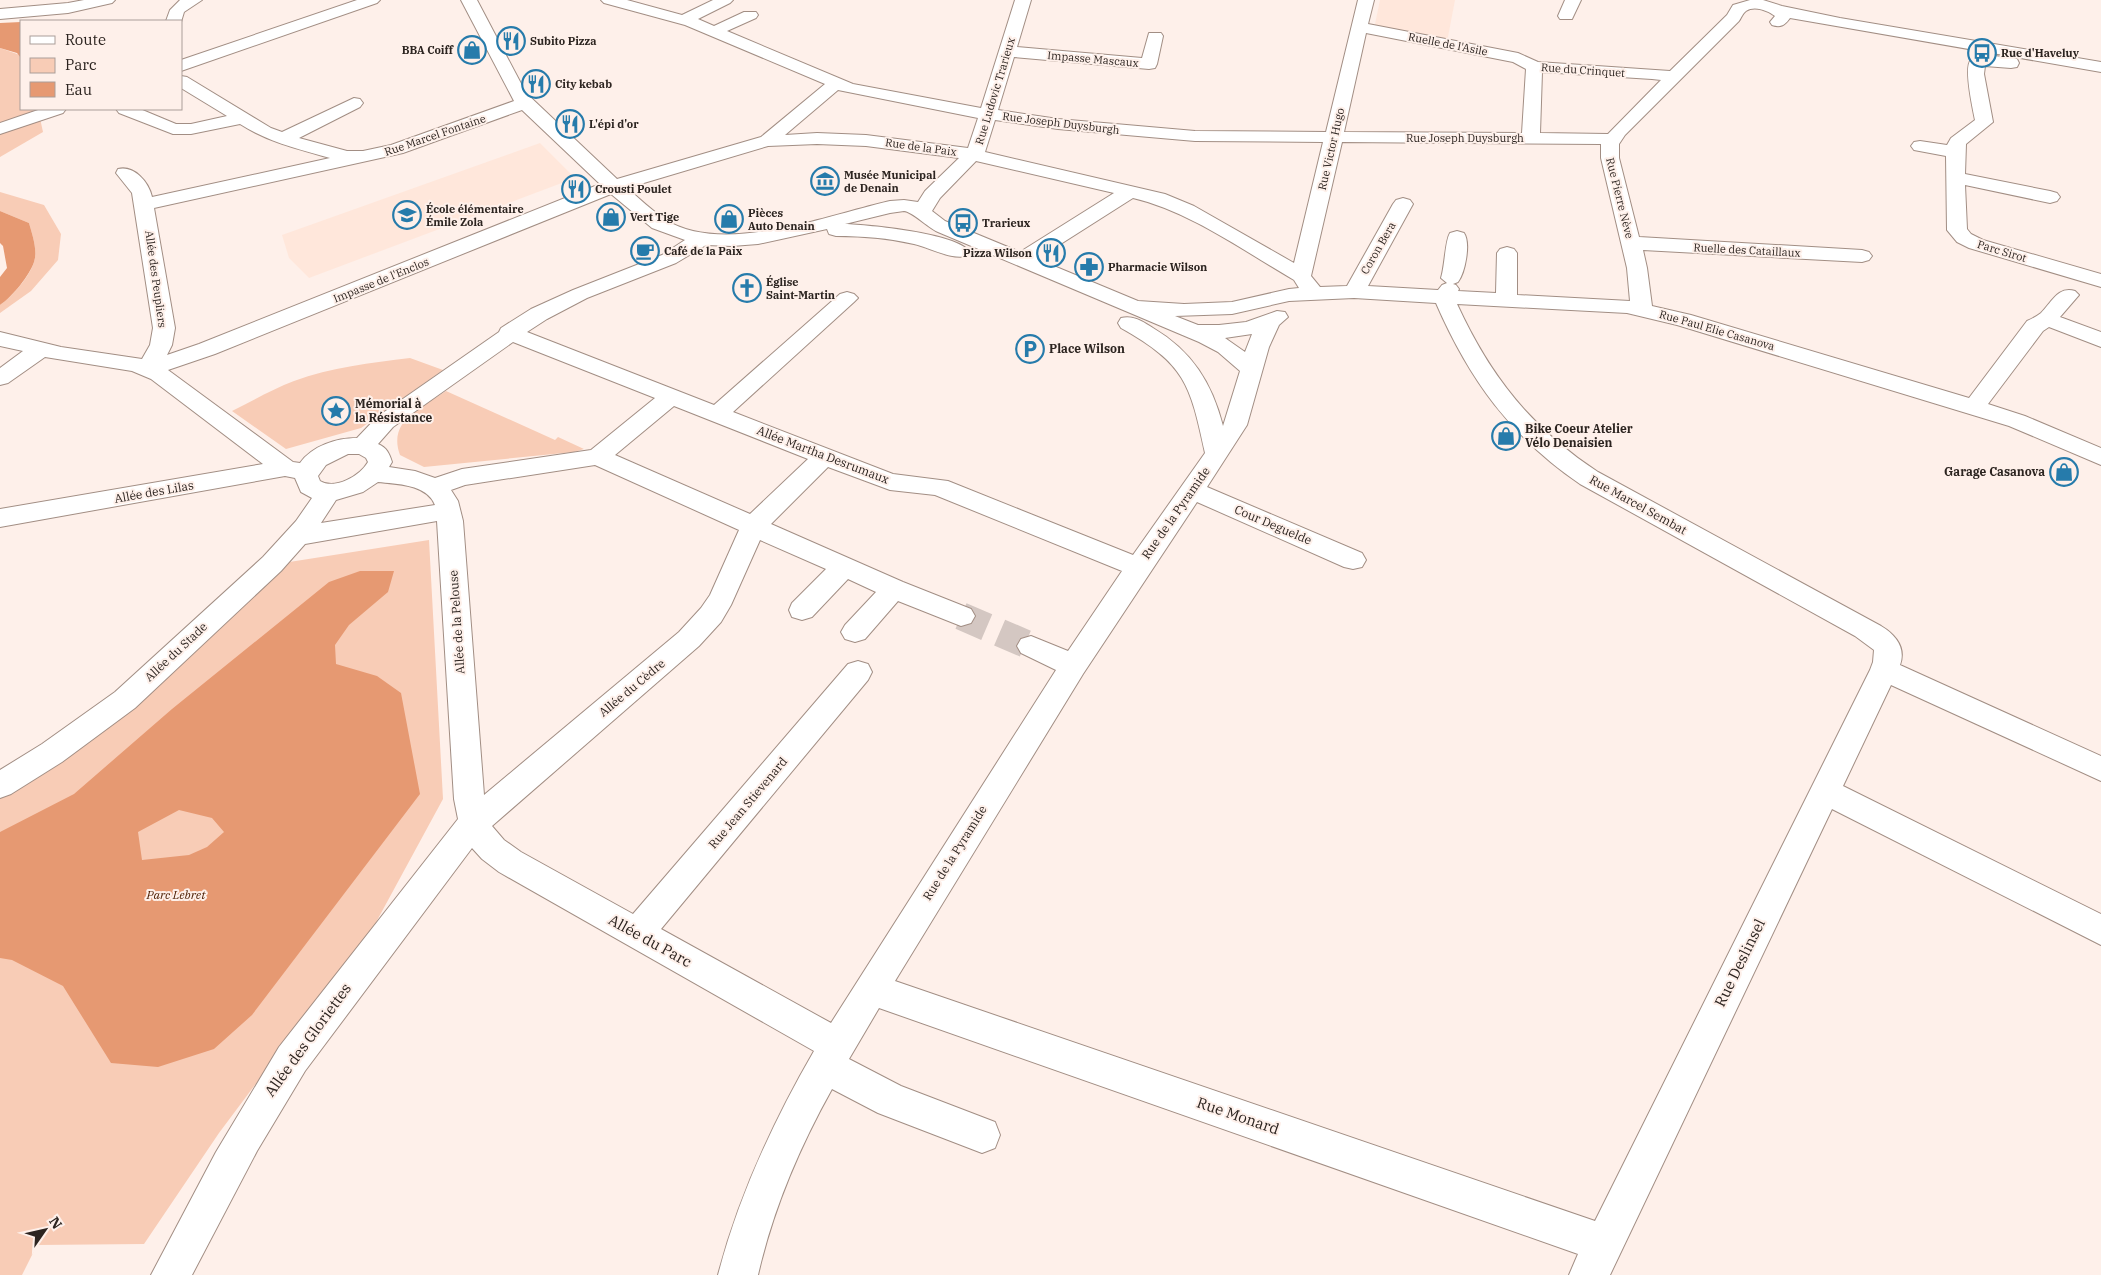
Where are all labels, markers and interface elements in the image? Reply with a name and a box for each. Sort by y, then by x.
legend [20,20,182,110]
restaurant icon: Subito Pizza [496,26,526,56]
street label: Ruelle de l'Asile [1407,29,1489,59]
text: Route [65,30,106,49]
place label: Subito Pizza [530,34,596,48]
shop icon: BBA Coiff [457,35,487,65]
street label: Rue Ludovic Trarieux [972,36,1018,146]
bus stop icon: Rue d'Haveluy [1967,38,1997,68]
place label: BBA Coiff [402,43,454,57]
place label: Rue d'Haveluy [2001,46,2080,60]
street label: Impasse Mascaux [1047,48,1139,70]
text: Parc [65,55,97,74]
street label: Rue du Crinquet [1541,60,1626,80]
restaurant icon: City kebab [521,69,551,99]
place label: City kebab [555,77,612,91]
text: Eau [65,80,92,99]
street label: Rue Victor Hugo [1315,107,1347,191]
restaurant icon: L'épi d'or [555,109,585,139]
street label: Rue Joseph Duysburgh [1002,109,1121,137]
street label: Rue Marcel Fontaine [382,111,488,159]
place label: L'épi d'or [589,117,639,131]
street label: Rue Joseph Duysburgh [1406,131,1524,145]
street label: Rue de la Paix [884,135,958,159]
street label: Rue Pierre Nève [1603,156,1637,240]
museum icon: Musée Municipal de Denain [810,166,840,196]
place label: Musée Municipal de Denain [844,168,936,195]
restaurant icon: Crousti Poulet [561,174,591,204]
place label: Crousti Poulet [595,182,672,196]
school or university icon: École élémentaire Émile Zola [392,200,422,230]
place label: École élémentaire Émile Zola [426,201,524,229]
shop icon: Vert Tige [596,202,626,232]
shop icon: Pièces Auto Denain [714,204,744,234]
place label: Pièces Auto Denain [748,206,815,233]
bus stop icon: Trarieux [948,208,978,238]
place label: Vert Tige [630,210,679,224]
place label: Trarieux [982,216,1031,230]
street label: Coron Bera [1357,219,1399,277]
street label: Allée des Peupliers [142,230,170,328]
cafe icon: Café de la Paix [630,236,660,266]
street label: Parc Sirot [1976,237,2028,265]
restaurant icon: Pizza Wilson [1036,238,1066,268]
street label: Ruelle des Cataillaux [1693,240,1801,260]
place label: Café de la Paix [664,244,743,258]
place label: Pizza Wilson [963,246,1032,260]
pharmacy icon: Pharmacie Wilson [1074,252,1104,282]
street label: Impasse de l'Enclos [331,254,431,306]
place label: Pharmacie Wilson [1108,260,1207,274]
church icon: Église Saint-Martin [732,273,762,303]
place label: Église Saint-Martin [766,274,835,302]
street label: Rue Paul Elie Casanova [1658,307,1776,353]
parking icon: Place Wilson [1015,334,1045,364]
place label: Place Wilson [1049,341,1125,356]
place icon: Mémorial à la Résistance [321,396,351,426]
place label: Mémorial à la Résistance [355,396,433,425]
shop icon: Bike Coeur Atelier Vélo Denaisien [1491,421,1521,451]
place label: Bike Coeur Atelier Vélo Denaisien [1525,421,1633,450]
street label: Allée Martha Desrumaux [755,422,892,487]
shop icon: Garage Casanova [2049,457,2079,487]
street label: Rue de la Pyramide [1138,464,1213,562]
place label: Garage Casanova [1944,464,2045,479]
street label: Rue Marcel Sembat [1587,472,1689,537]
street label: Allée des Lilas [113,477,195,506]
street label: Cour Deguelde [1232,501,1314,548]
street label: Allée de la Pelouse [445,570,468,675]
street label: Allée du Stade [141,619,210,684]
street label: Allée du Cèdre [596,656,668,720]
street label: Rue Jean Stievenard [705,754,790,851]
street label: Rue de la Pyramide [919,803,990,903]
park label: Parc Lebret [146,887,206,902]
street label: Allée du Parc [605,910,695,971]
street label: Rue Deslinsel [1710,916,1769,1010]
street label: Allée des Gloriettes [260,979,355,1100]
street label: Rue Monard [1194,1093,1282,1138]
north arrow [20,1205,70,1255]
text: N [45,1213,66,1232]

